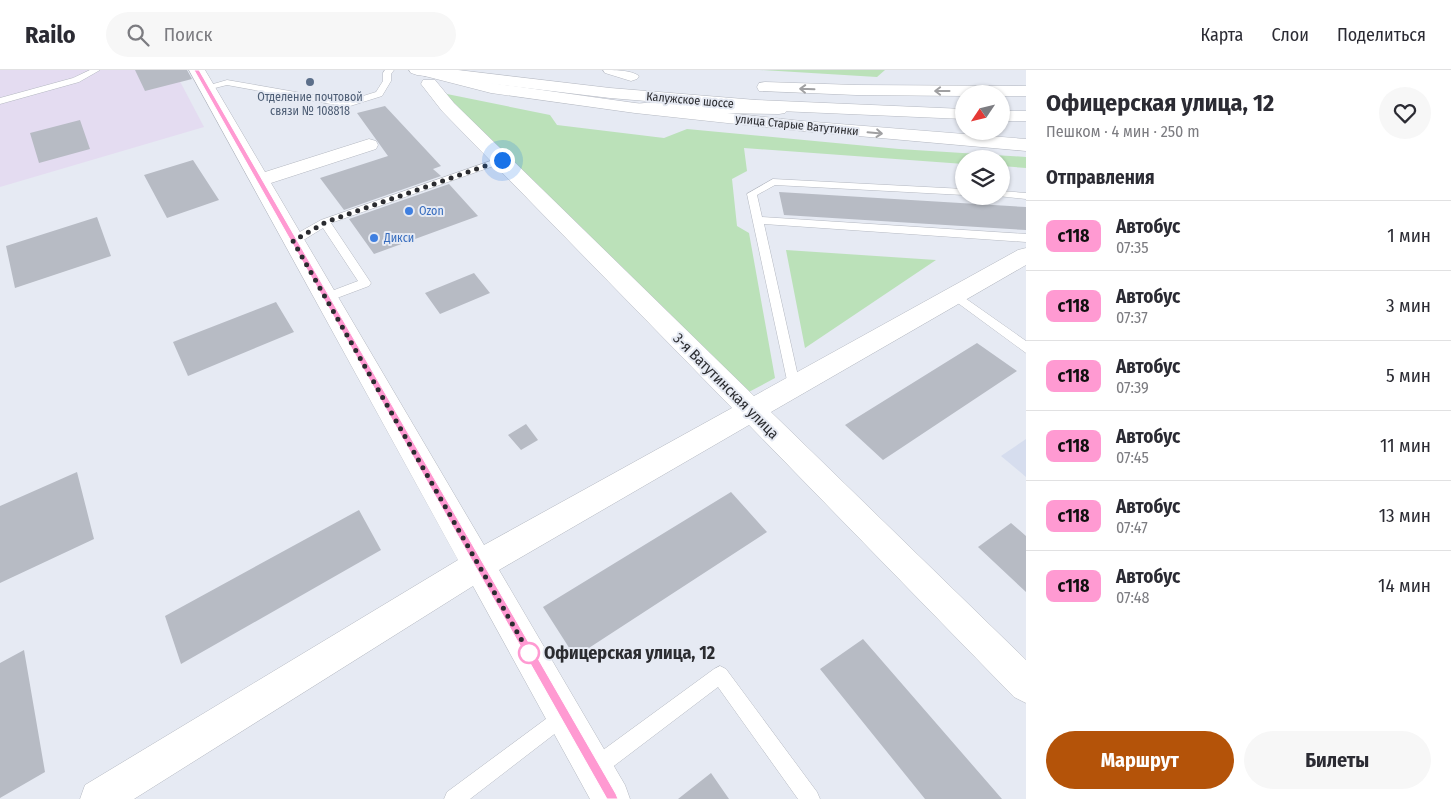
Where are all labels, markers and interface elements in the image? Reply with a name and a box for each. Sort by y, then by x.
search box [106,12,456,57]
text: Railo [25,21,76,49]
icon: search [124,21,152,49]
text: Поиск [164,23,212,46]
text: Карта [1200,24,1243,46]
text: Слои [1271,24,1309,46]
text: Поделиться [1337,24,1426,46]
marker: Отделение почтовой связи № 108818 [304,76,316,88]
one-way arrow [800,84,816,94]
north arrow [955,85,1010,140]
map controls [955,85,1010,205]
one-way arrow [935,86,951,96]
button: heart [1379,87,1431,139]
street label: Калужское шоссе [646,89,734,111]
text: Офицерская улица, 12 [1046,89,1274,117]
place label: Отделение почтовой связи № 108818 [257,90,363,118]
street label: улица Старые Ватутинки [735,112,859,138]
text: Пешком · 4 мин · 250 m [1046,122,1199,141]
one-way arrow [867,128,883,138]
your location [490,148,515,173]
button: layers [955,150,1010,205]
text: Отправления [1046,166,1155,189]
place label: Ozon [419,204,444,218]
marker: Ozon [403,205,415,217]
text: Автобус [1116,215,1180,238]
text: 1 мин [1387,224,1431,247]
text: с118 [1057,225,1090,247]
place label: Дикси [383,231,414,245]
marker: Дикси [368,232,380,244]
text: 07:35 [1116,238,1149,257]
text: Автобус [1116,285,1180,308]
text: 3 мин [1386,294,1431,317]
text: с118 [1057,295,1090,317]
text: 07:37 [1116,308,1148,327]
street label: 3-я Ватутинская улица [669,329,783,443]
text: Автобус [1116,355,1180,378]
text: 5 мин [1386,364,1431,387]
text: с118 [1057,365,1090,387]
text: 07:39 [1116,378,1149,397]
text: Автобус [1116,425,1180,448]
text: 11 мин [1380,434,1431,457]
text: с118 [1057,435,1090,457]
text: 07:45 [1116,448,1149,467]
text: Автобус [1116,495,1180,518]
text: 13 мин [1379,504,1431,527]
text: с118 [1057,505,1090,527]
text: 07:47 [1116,518,1148,537]
text: Автобус [1116,565,1180,588]
text: 14 мин [1378,574,1431,597]
text: с118 [1057,575,1090,597]
text: 07:48 [1116,588,1150,607]
marker: Офицерская улица, 12 [518,642,540,664]
place label: Офицерская улица, 12 [544,642,715,664]
button: Маршрут [1046,731,1234,789]
button: Билеты [1244,731,1431,789]

